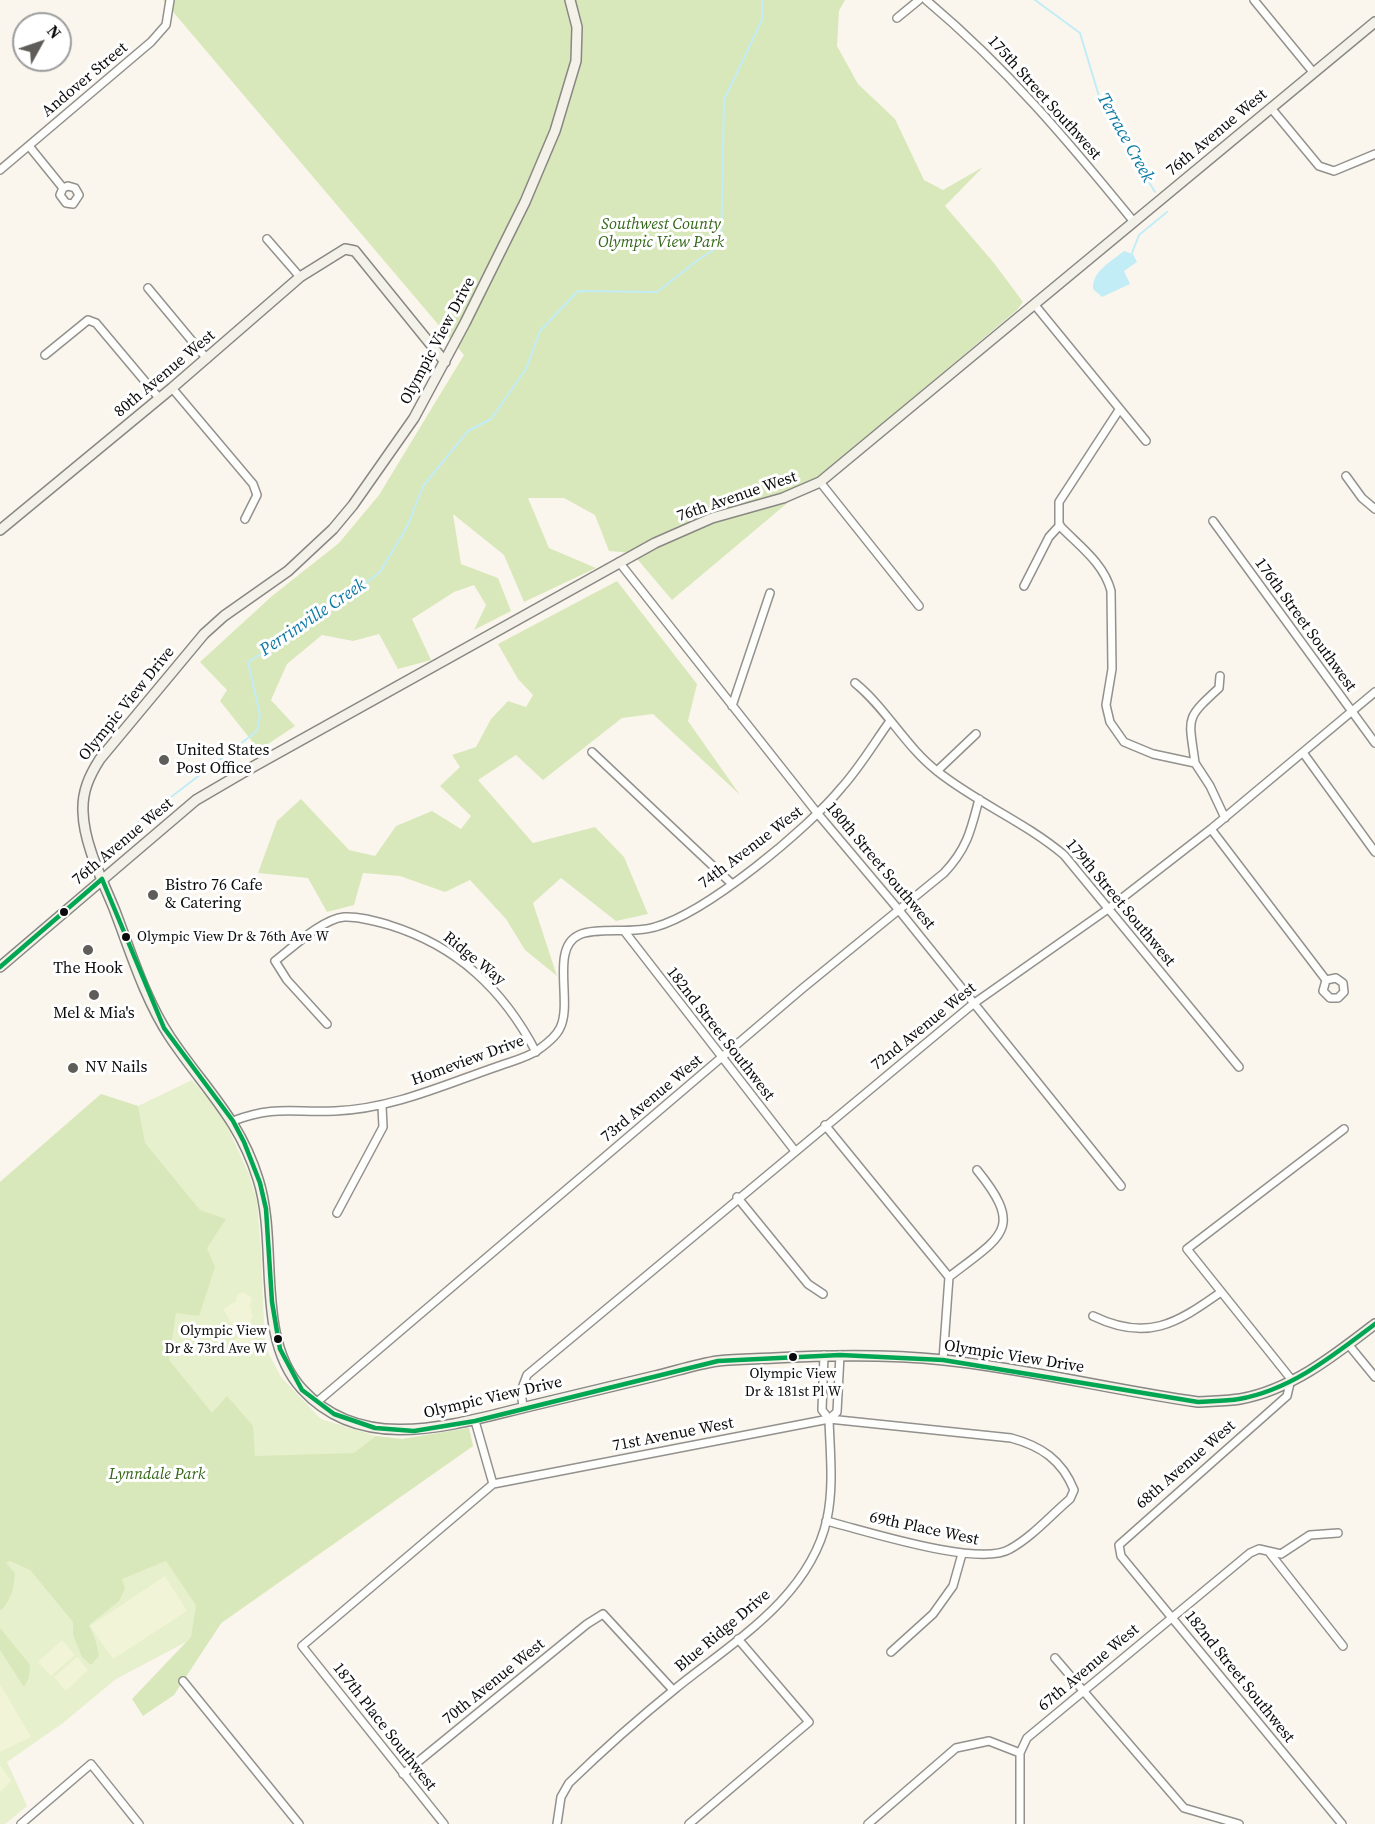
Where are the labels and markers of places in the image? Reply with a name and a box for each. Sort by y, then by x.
place label: United States Post Office [176,741,269,779]
marker: United States Post Office [157,753,171,767]
place label: Bistro 76 Cafe & Catering [165,876,263,914]
marker: Bistro 76 Cafe & Catering [146,888,160,902]
unlabelled marker [58,906,70,918]
place label: Olympic View Dr & 76th Ave W [137,929,329,945]
marker: Olympic View Dr & 76th Ave W [120,931,132,943]
marker: The Hook [81,943,95,957]
place label: The Hook [53,959,123,979]
marker: Mel & Mia's [87,988,101,1002]
place label: Mel & Mia's [53,1004,135,1024]
place label: NV Nails [85,1058,147,1078]
marker: NV Nails [66,1061,80,1075]
place label: Olympic View Dr & 73rd Ave W [164,1323,267,1356]
marker: Olympic View Dr & 73rd Ave W [272,1333,284,1345]
marker: Olympic View Dr & 181st Pl W [787,1351,799,1363]
place label: Olympic View Dr & 181st Pl W [745,1366,841,1398]

